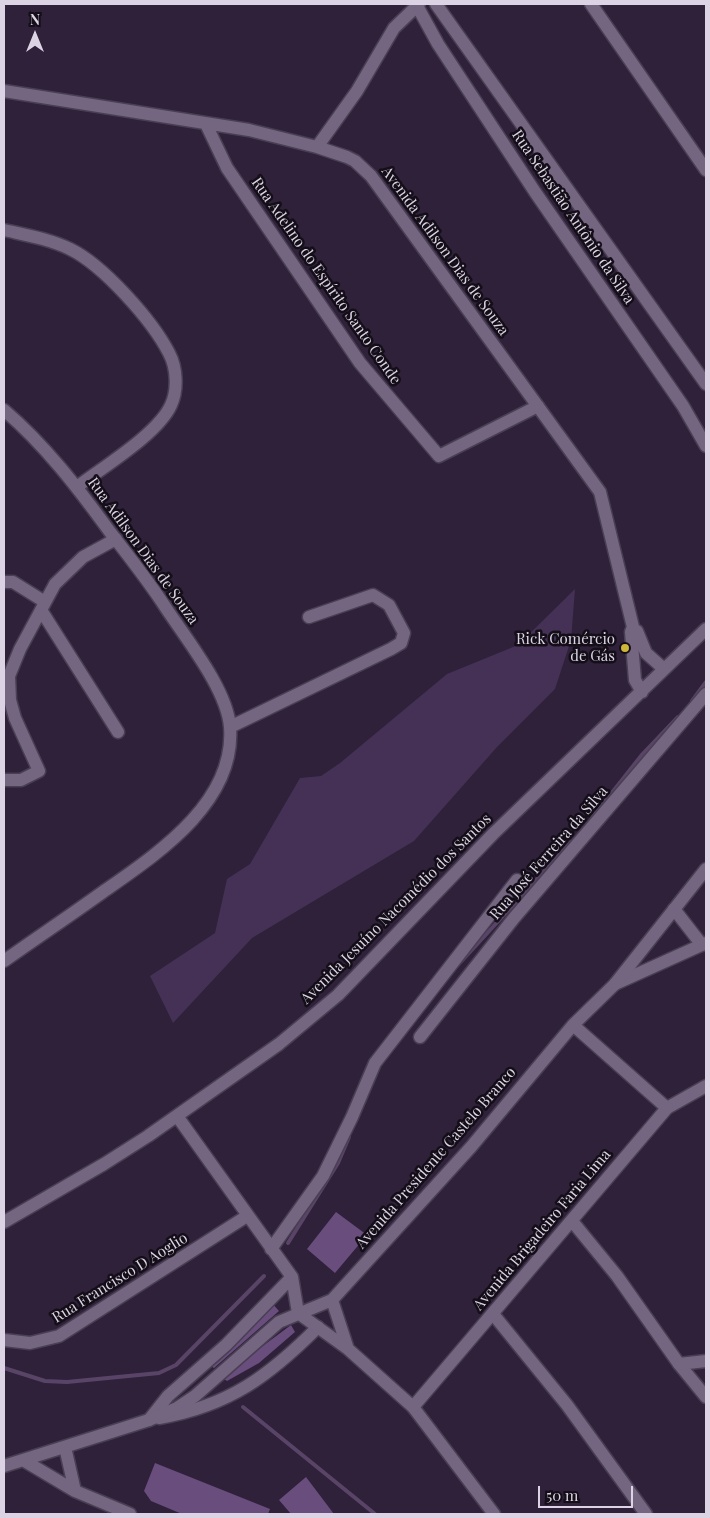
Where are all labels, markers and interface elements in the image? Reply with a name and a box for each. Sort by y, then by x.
north arrow [10,10,60,60]
text: N [30,10,40,29]
street label: Rua Sebastião Antônio da Silva [508,127,638,307]
street label: Avenida Adilson Dias de Souza [378,163,512,339]
street label: Rua Adelino do Espírito Santo Conde [247,174,405,388]
street label: Rua Adilson Dias de Souza [84,474,202,628]
place label: Rick Comércio de Gás [516,630,615,665]
marker: Rick Comércio de Gás [619,642,631,654]
street label: Rua José Ferreira da Silva [486,783,612,923]
street label: Avenida Jesuíno Nacomédio dos Santos [297,810,495,1008]
street label: Avenida Presidente Castelo Branco [352,1064,520,1252]
street label: Avenida Brigadeiro Faria Lima [469,1146,615,1314]
street label: Rua Francisco D Aoglio [49,1229,191,1327]
scale bar [540,1476,635,1508]
text: 50 m [546,1485,578,1505]

